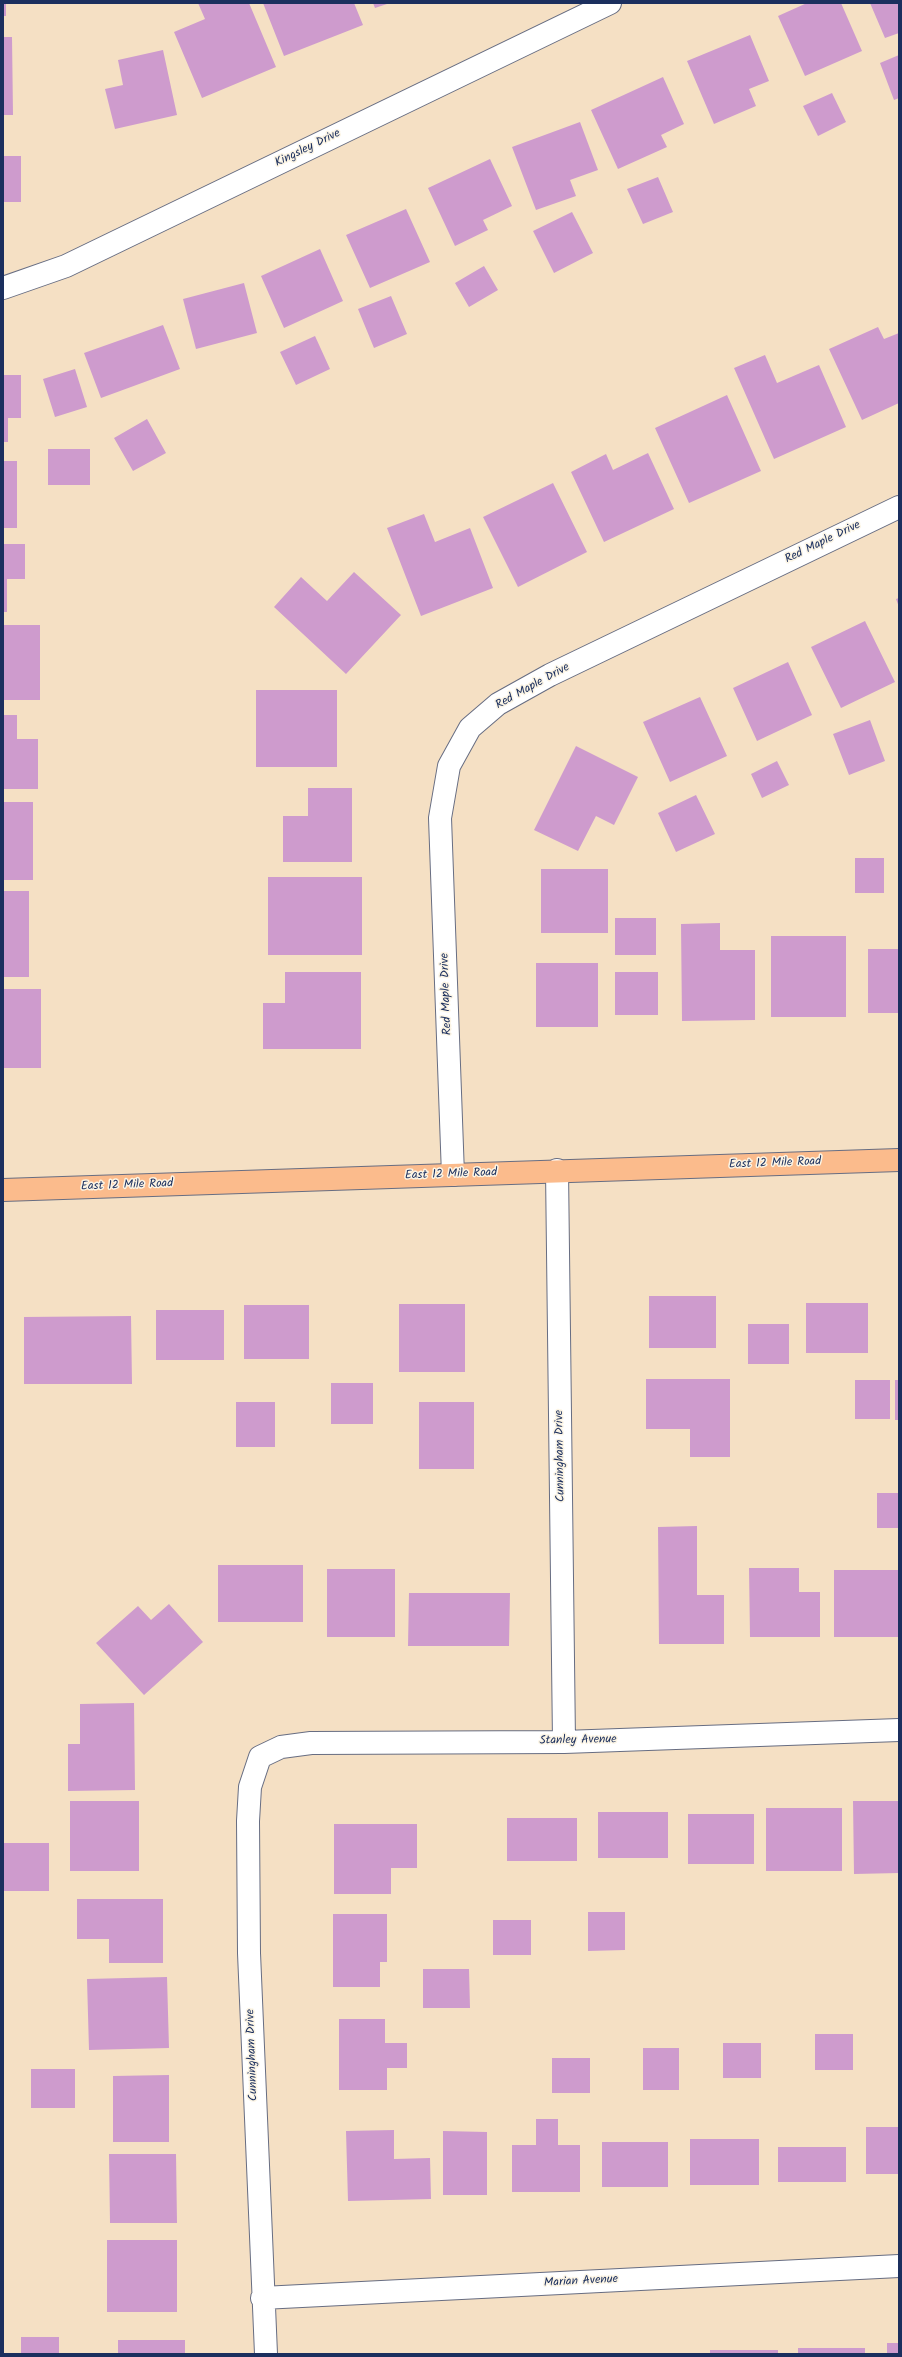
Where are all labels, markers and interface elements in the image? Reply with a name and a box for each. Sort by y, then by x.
street label: Kingsley Drive [273,127,343,171]
street label: Red Maple Drive [783,519,863,567]
street label: Red Maple Drive [494,661,572,713]
street label: Red Maple Drive [438,953,456,1035]
street label: East 12 Mile Road [729,1155,821,1173]
street label: East 12 Mile Road [405,1166,497,1184]
street label: East 12 Mile Road [81,1177,173,1195]
street label: Cunningham Drive [553,1410,569,1502]
street label: Stanley Avenue [539,1733,617,1749]
street label: Cunningham Drive [244,2009,262,2101]
street label: Marian Avenue [544,2273,618,2291]

